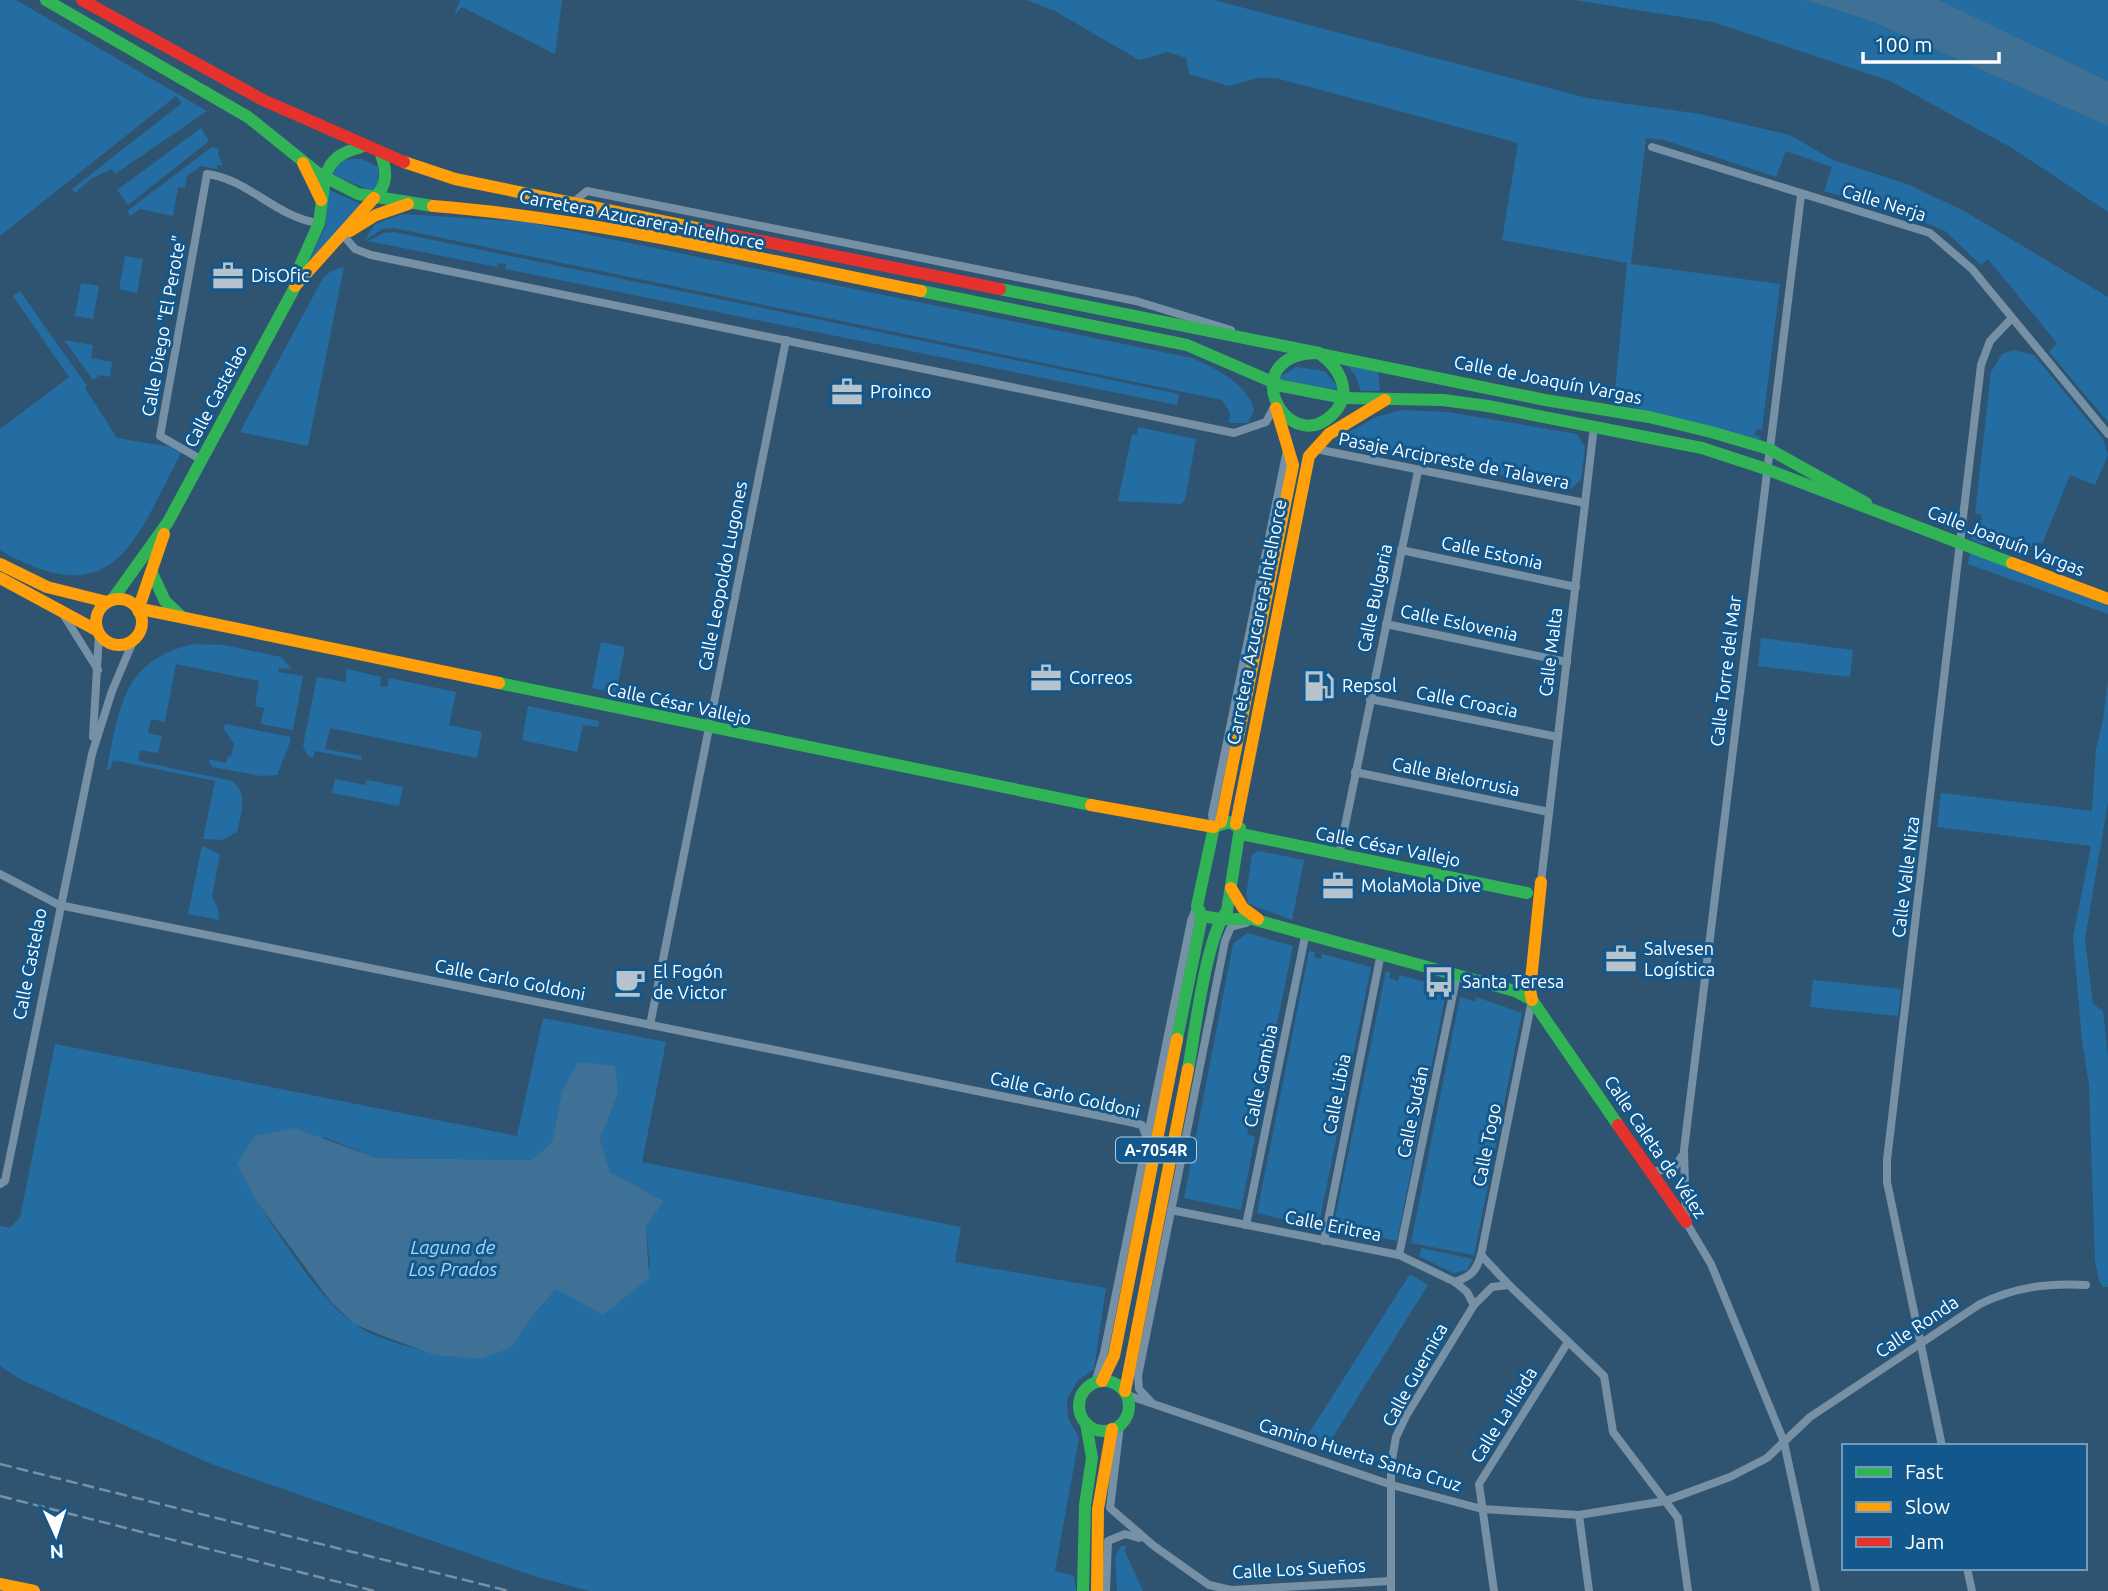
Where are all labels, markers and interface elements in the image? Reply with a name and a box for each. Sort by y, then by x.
scale bar [1863,21,2000,65]
text: 100 m [1874,32,1932,56]
street label: Calle Nerja [1840,180,1929,224]
street label: Carretera Azucarera-Intelhorce [518,185,767,253]
street label: Calle Diego "El Perote" [137,234,189,418]
office icon: DisOfic [211,259,245,293]
place label: DisOfic [251,265,309,285]
street label: Calle Castelao [180,341,251,450]
street label: Calle de Joaquín Vargas [1452,351,1644,407]
office icon: Proinco [830,375,864,409]
place label: Proinco [870,381,932,401]
street label: Pasaje Arcipreste de Talavera [1337,428,1571,492]
street label: Calle Leopoldo Lugones [694,479,750,672]
street label: Carretera Azucarera-Intelhorce [1222,497,1290,746]
street label: Calle Joaquín Vargas [1925,501,2088,579]
street label: Calle Estonia [1440,532,1545,573]
street label: Calle Bulgaria [1353,542,1395,654]
street label: Calle Torre del Mar [1706,594,1744,748]
street label: Calle Eslovenia [1399,600,1520,644]
street label: Calle Malta [1535,606,1565,698]
office icon: Correos [1029,661,1063,695]
place label: Correos [1069,667,1133,687]
fuel station icon: Repsol [1302,669,1336,703]
place label: Repsol [1342,675,1397,695]
street label: Calle César Vallejo [605,678,753,728]
street label: Calle Croacia [1415,681,1520,721]
street label: Calle Bielorrusia [1390,753,1522,799]
street label: Calle Valle Niza [1888,815,1922,939]
street label: Calle César Vallejo [1314,822,1462,870]
office icon: MolaMola Dive [1321,869,1355,903]
place label: MolaMola Dive [1361,875,1481,895]
street label: Calle Castelao [8,906,50,1021]
place label: Salvesen Logística [1644,938,1715,979]
office icon: Salvesen Logística [1604,942,1638,976]
street label: Calle Carlo Goldoni [433,955,587,1003]
place label: El Fogón de Victor [653,961,727,1002]
cafe icon: El Fogón de Victor [613,965,647,999]
bus stop icon: Santa Teresa [1422,965,1456,999]
place label: Santa Teresa [1462,971,1564,991]
street label: Calle Gambia [1239,1023,1281,1129]
street label: Calle Libia [1318,1052,1354,1136]
street label: Calle Sudán [1393,1064,1432,1160]
street label: Calle Carlo Goldoni [988,1067,1142,1121]
street label: Calle Caleta de Vélez [1601,1071,1711,1221]
street label: Calle Togo [1468,1101,1504,1188]
road number: A-7054R [1116,1138,1196,1162]
street label: Calle Eritrea [1283,1206,1383,1244]
water label: Laguna de Los Prados [409,1236,497,1280]
street label: Calle Ronda [1871,1291,1962,1361]
street label: Calle Guernica [1378,1319,1451,1430]
street label: Calle La Ilíada [1466,1363,1541,1466]
street label: Camino Huerta Santa Cruz [1257,1414,1464,1494]
legend [1842,1444,2087,1570]
text: Fast [1905,1459,1943,1483]
text: Slow [1905,1494,1950,1518]
north arrow [21,1500,91,1570]
text: Jam [1905,1529,1944,1553]
text: N [49,1541,65,1563]
street label: Calle Los Sueños [1232,1555,1366,1581]

